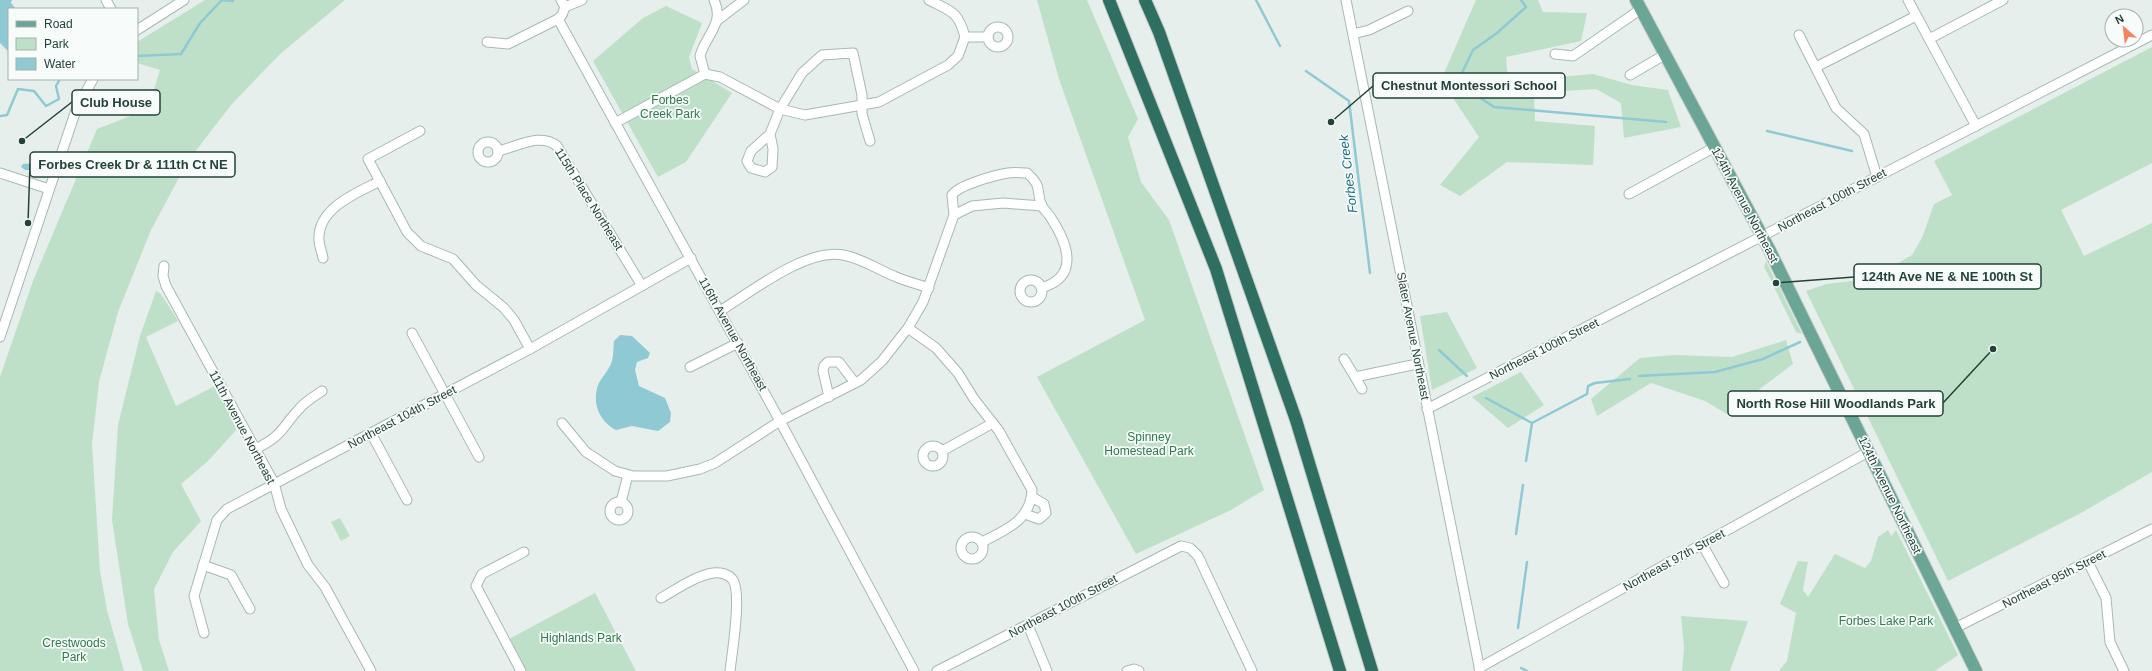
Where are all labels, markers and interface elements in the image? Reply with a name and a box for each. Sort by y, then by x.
legend [8,8,138,80]
north arrow [2104,8,2144,48]
text: N [2113,12,2126,26]
text: Road [44,17,73,31]
text: Park [44,37,70,51]
text: Water [44,57,76,71]
callout: Chestnut Montessori School [1373,73,1565,98]
text: Chestnut Montessori School [1381,78,1557,93]
callout: Club House [72,90,160,115]
park label: Forbes Creek Park [640,93,701,121]
text: Club House [80,95,152,110]
water label: Forbes Creek [1336,133,1360,214]
street label: 115th Place Northeast [552,145,627,253]
street label: 124th Avenue Northeast [1709,145,1782,266]
callout: Forbes Creek Dr & 111th Ct NE [30,152,235,177]
text: Forbes Creek Dr & 111th Ct NE [38,157,228,172]
street label: Northeast 100th Street [1775,165,1889,235]
callout: 124th Ave NE & NE 100th St [1854,264,2041,289]
text: 124th Ave NE & NE 100th St [1862,269,2033,284]
street label: Slater Avenue Northeast [1394,271,1432,402]
street label: 116th Avenue Northeast [696,275,770,394]
street label: Northeast 100th Street [1487,315,1602,383]
street label: 111th Avenue Northeast [206,368,278,487]
street label: Northeast 104th Street [345,382,459,452]
callout: North Rose Hill Woodlands Park [1728,391,1943,416]
text: North Rose Hill Woodlands Park [1736,396,1936,411]
park label: Spinney Homestead Park [1104,430,1195,458]
street label: 124th Avenue Northeast [1856,434,1925,556]
street label: Northeast 97th Street [1621,526,1728,594]
street label: Northeast 95th Street [2000,547,2109,611]
street label: Northeast 100th Street [1006,571,1120,641]
park label: Forbes Lake Park [1839,614,1934,628]
park label: Highlands Park [540,631,623,645]
park label: Crestwoods Park [42,636,106,664]

